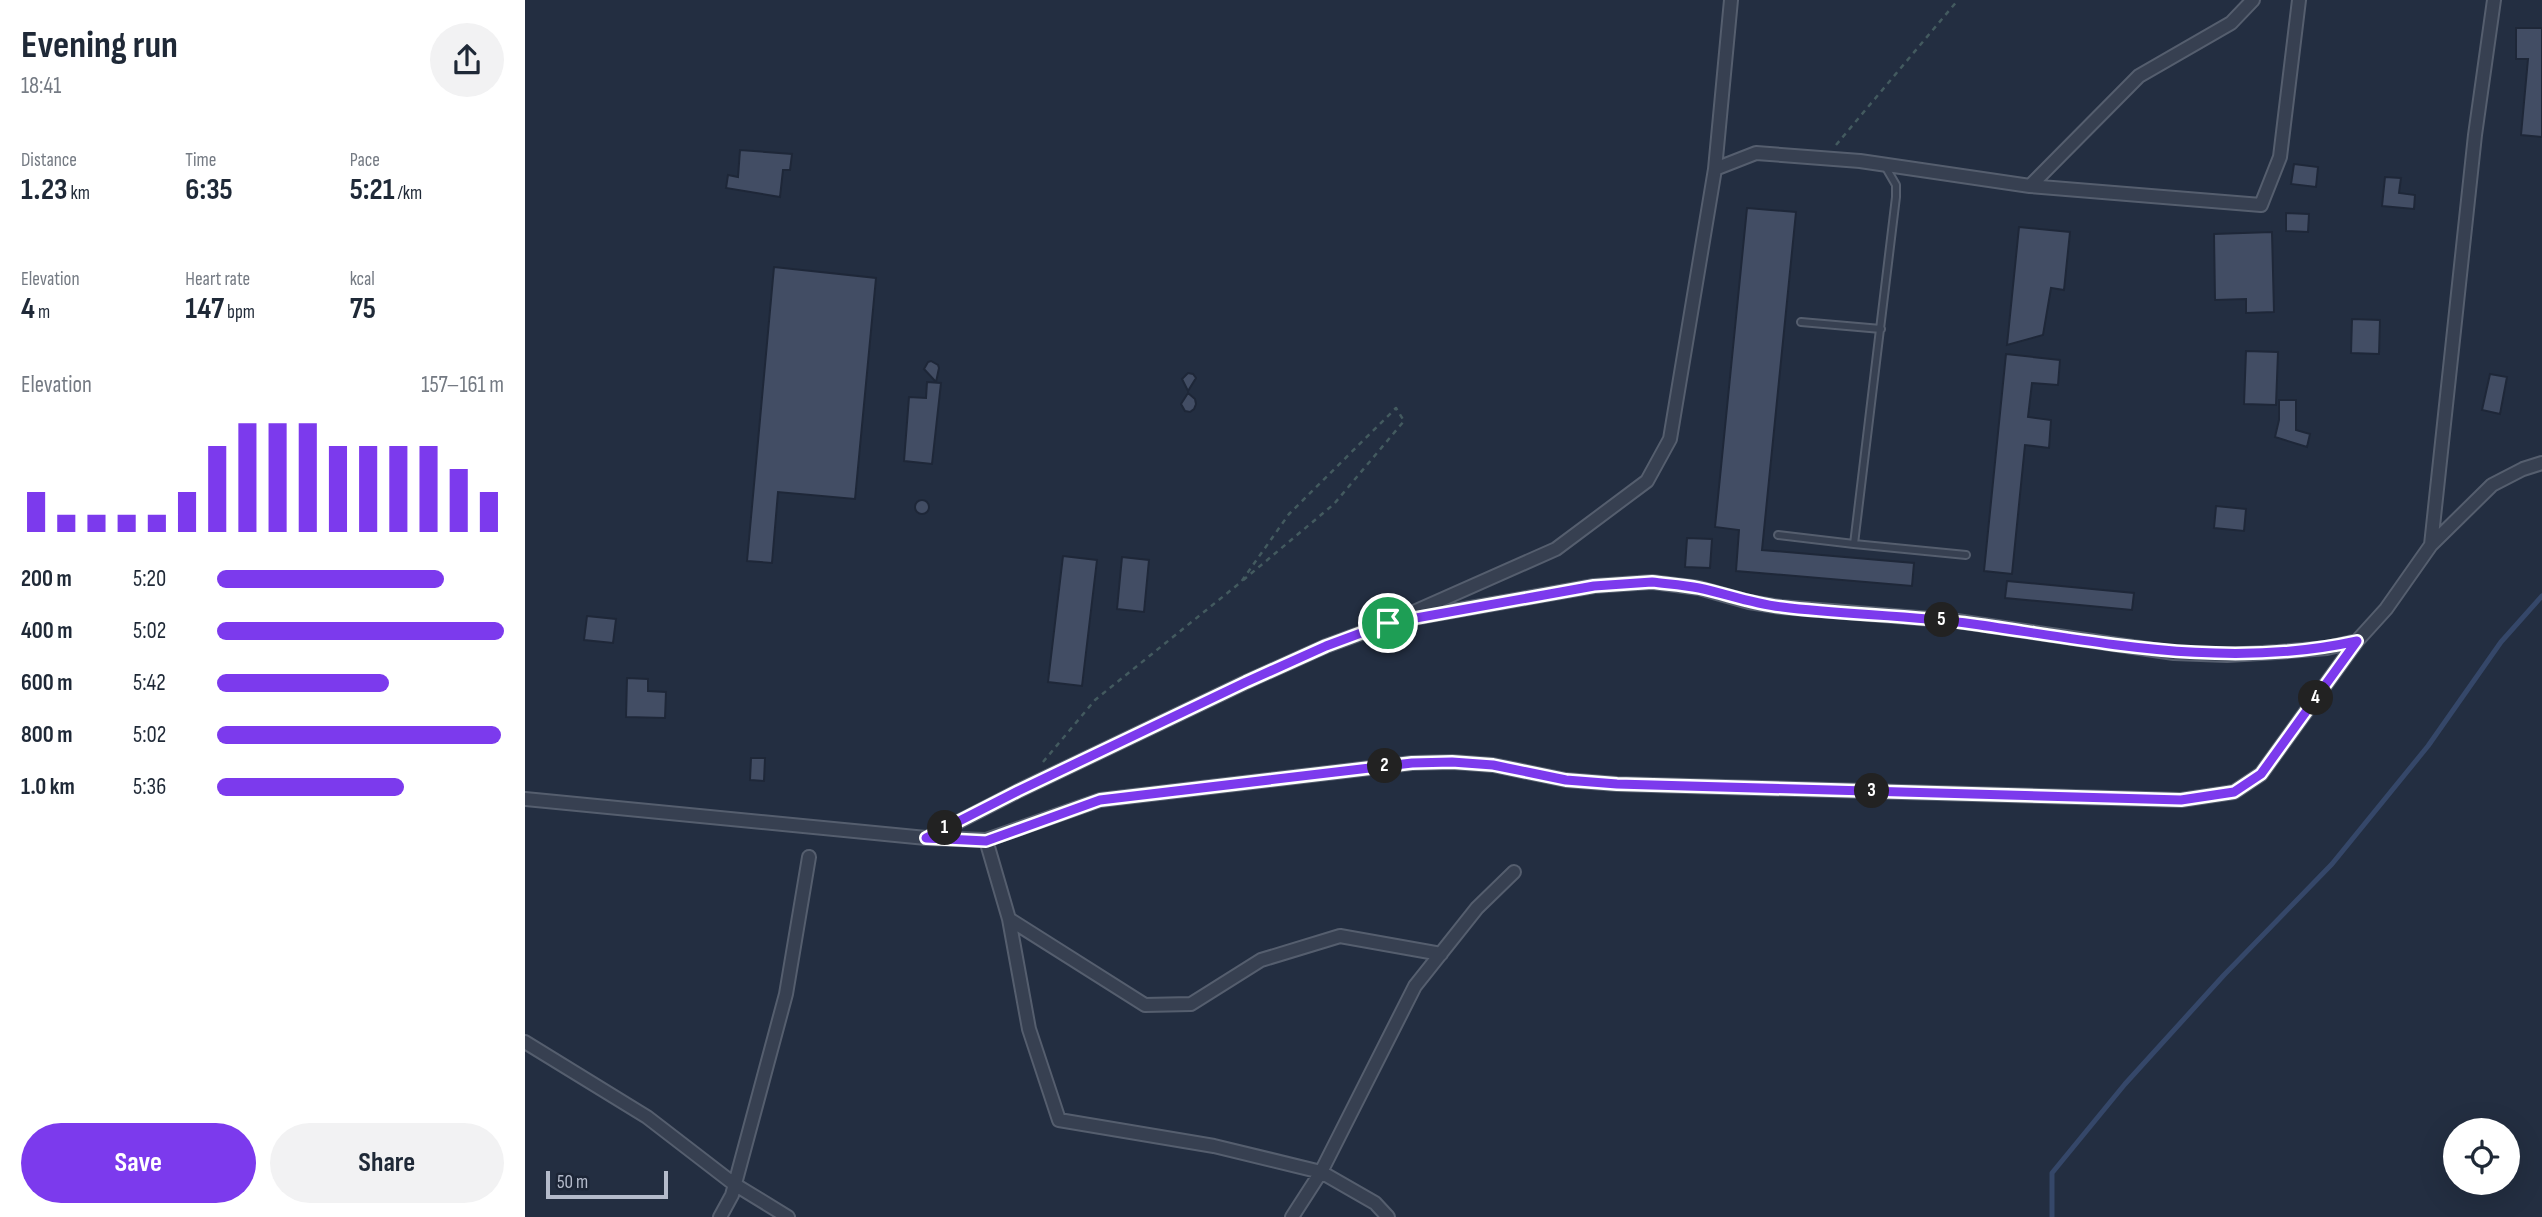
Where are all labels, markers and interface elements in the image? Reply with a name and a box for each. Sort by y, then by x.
text: Evening run [21,23,178,68]
button: share [430,23,504,97]
text: 18:41 [21,72,61,100]
text: Distance [21,149,77,172]
text: Time [185,149,216,172]
text: Pace [350,149,380,172]
text: 1.23 [21,172,68,208]
text: 6:35 [185,172,233,208]
text: 5:21 [350,172,394,208]
text: km [68,182,90,205]
text: /km [394,182,422,205]
text: Elevation [21,268,80,291]
text: Heart rate [185,268,250,291]
text: kcal [350,268,375,291]
text: 4 [21,291,35,327]
text: 147 [185,291,224,327]
text: 75 [350,291,376,327]
text: m [35,301,50,324]
text: bpm [224,301,255,324]
text: Elevation [21,371,92,399]
text: 157–161 m [421,371,504,399]
text: 200 m [21,565,72,593]
text: 5:20 [133,565,166,593]
pin [1358,593,1418,653]
pin: 5 [1925,602,1959,638]
icon: arrive [1369,604,1407,642]
text: 5 [1937,608,1946,631]
text: 400 m [21,617,72,645]
text: 5:02 [133,617,166,645]
text: 600 m [21,669,73,697]
text: 5:42 [133,669,166,697]
pin: 4 [2299,680,2334,716]
text: 4 [2311,686,2320,709]
text: 800 m [21,721,73,749]
text: 5:02 [133,721,166,749]
pin: 2 [1367,748,1403,784]
text: 2 [1380,754,1389,777]
text: 1.0 km [21,773,75,801]
text: 5:36 [133,773,166,801]
pin: 3 [1855,774,1889,808]
text: 3 [1867,779,1876,802]
pin: 1 [927,810,963,846]
text: 1 [941,816,948,839]
map controls [2443,1118,2520,1195]
button: locate [2443,1118,2520,1195]
button: Save [21,1123,256,1203]
button: Share [270,1123,504,1203]
scale bar [546,1168,669,1200]
text: 50 m [557,1171,588,1194]

